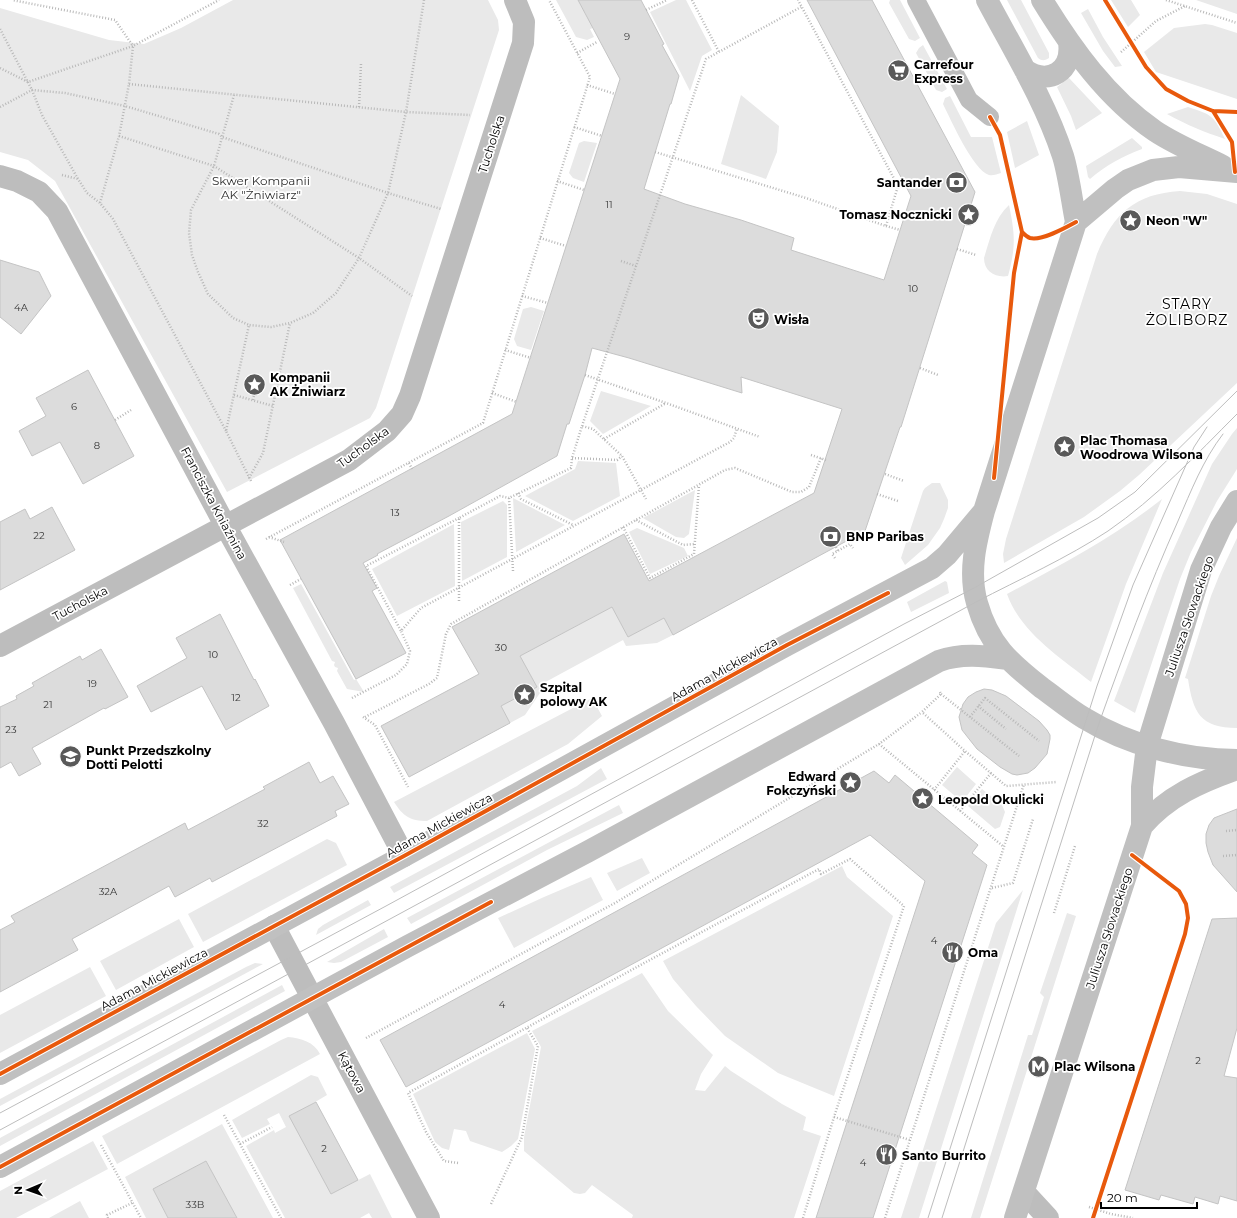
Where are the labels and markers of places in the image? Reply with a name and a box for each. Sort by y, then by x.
place label: Carrefour Express [914,57,974,86]
supermarket icon: Carrefour Express [885,58,911,84]
bank icon: Santander [944,169,970,195]
place label: Santander [877,175,942,190]
place icon: Tomasz Nocznicki [955,201,981,227]
place label: Tomasz Nocznicki [840,207,952,222]
place icon: Neon "W" [1118,207,1144,233]
place label: Neon "W" [1146,213,1207,228]
theatre icon: Wisła [746,306,772,332]
place label: Wisła [774,312,809,327]
place label: Kompanii AK Żniwiarz [269,370,346,399]
place icon: Kompanii AK Żniwiarz [242,371,268,397]
place label: Plac Thomasa Woodrowa Wilsona [1080,433,1203,462]
place icon: Plac Thomasa Woodrowa Wilsona [1051,434,1077,460]
bank icon: BNP Paribas [818,523,844,549]
place label: BNP Paribas [846,529,924,544]
place label: Szpital polowy AK [540,680,608,709]
place icon: Szpital polowy AK [512,681,538,707]
place label: Punkt Przedszkolny Dotti Pelotti [86,743,212,772]
school or university icon: Punkt Przedszkolny Dotti Pelotti [58,744,84,770]
place label: Edward Fokczyński [766,769,836,798]
place icon: Edward Fokczyński [838,770,864,796]
place icon: Leopold Okulicki [910,786,936,812]
place label: Leopold Okulicki [938,792,1044,807]
restaurant icon: Oma [939,939,965,965]
place label: Oma [968,945,998,960]
metro station icon: Plac Wilsona [1026,1053,1052,1079]
place label: Plac Wilsona [1054,1059,1135,1074]
restaurant icon: Santo Burrito [874,1142,900,1168]
place label: Santo Burrito [902,1148,986,1163]

